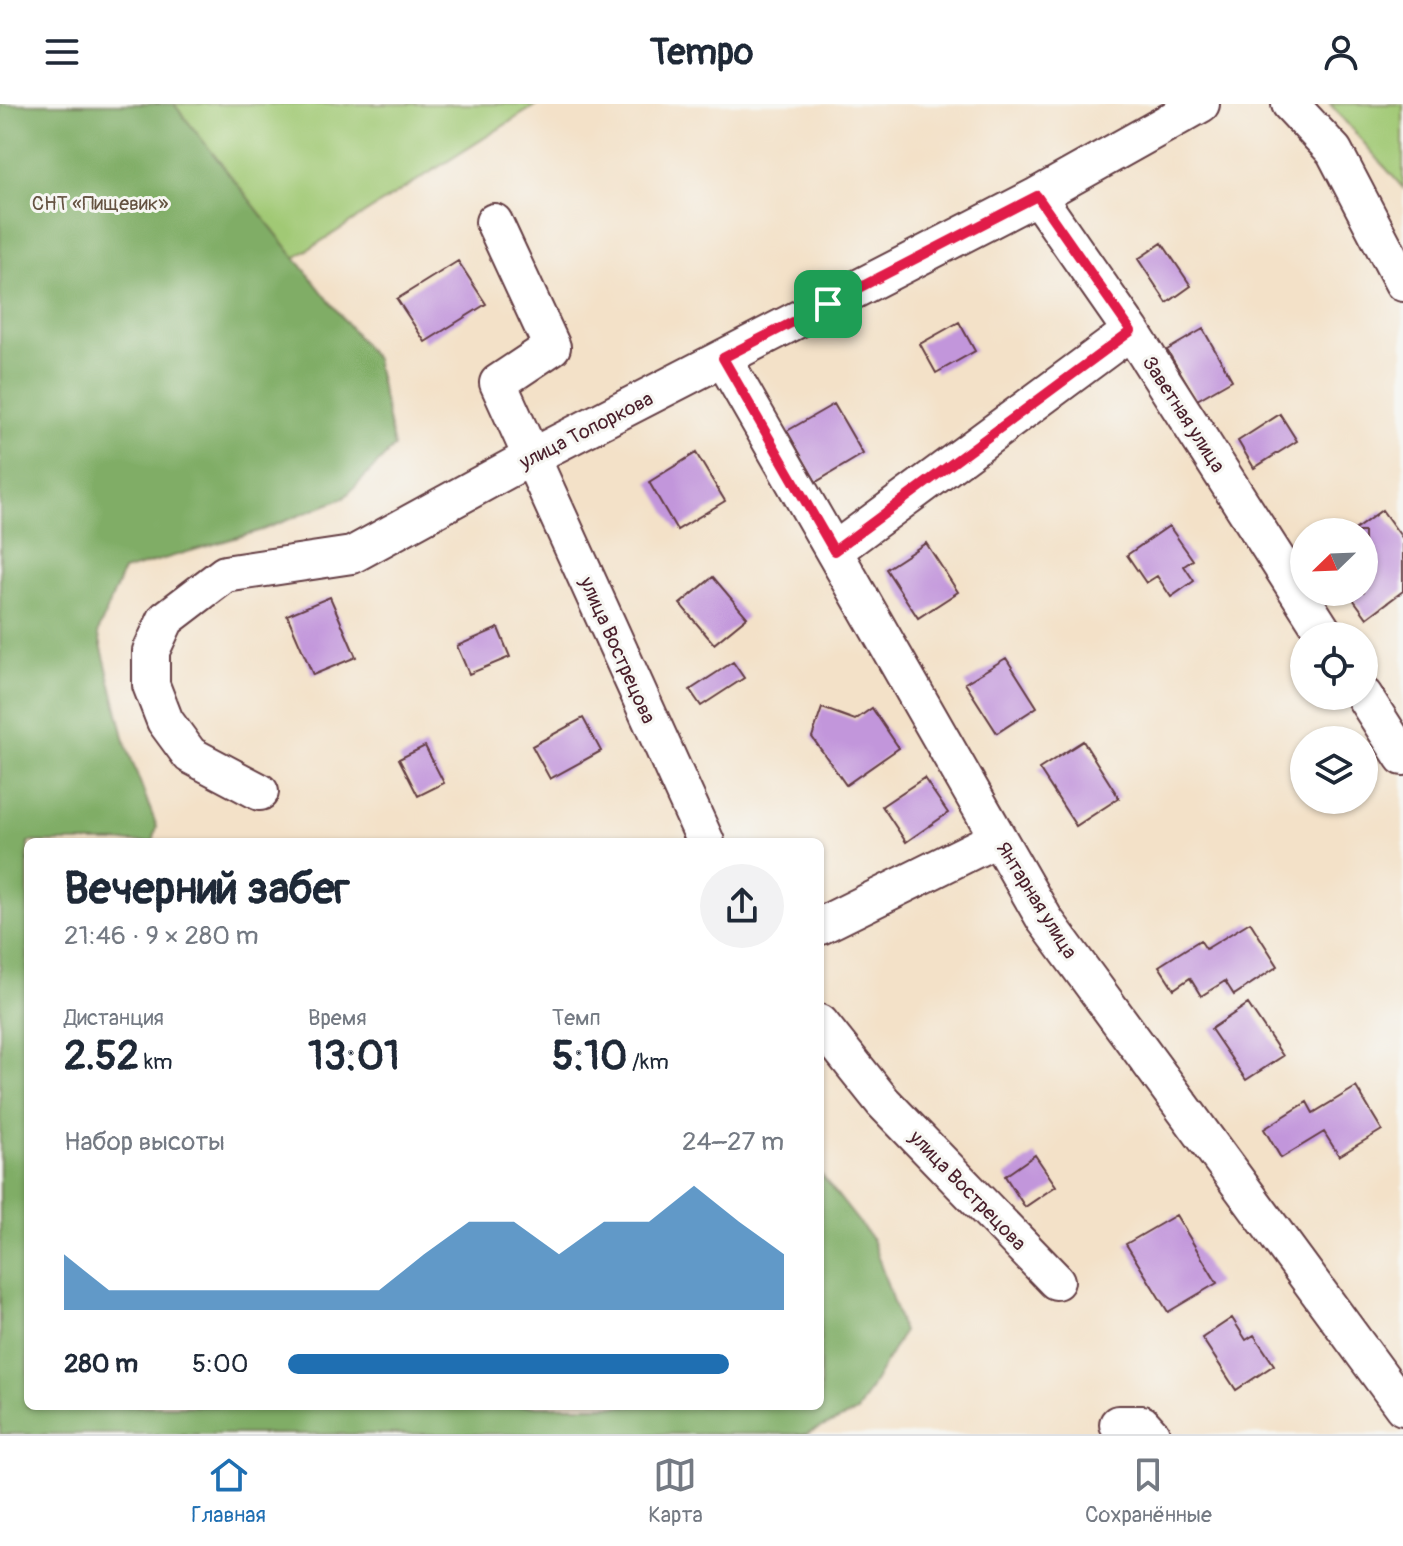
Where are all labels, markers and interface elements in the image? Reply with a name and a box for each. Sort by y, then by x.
icon: menu [40,30,84,74]
text: Tempo [650,30,753,75]
icon: person [1319,30,1363,74]
park label: СНТ «Пищевик» [32,191,168,216]
pin [794,270,862,338]
icon: arrive [806,282,850,326]
street label: Заветная улица [1137,351,1231,477]
street label: улица Топоркова [514,386,657,475]
north arrow [1290,518,1378,606]
map controls [1290,518,1378,814]
street label: улица Вострецова [574,572,661,727]
button: locate [1290,622,1378,710]
button: layers [1290,726,1378,814]
street label: Янтарная улица [991,837,1082,963]
text: Вечерний забег [64,862,350,917]
button: share [700,864,784,948]
text: 21:46 · 9 × 280 m [64,920,259,952]
text: Дистанция [64,1004,164,1032]
text: Время [308,1004,367,1032]
text: Темп [552,1004,601,1032]
text: 2.52 [64,1032,139,1081]
text: 13:01 [308,1032,400,1081]
text: 5:10 [552,1032,627,1081]
text: km [139,1048,173,1076]
text: /km [627,1048,669,1076]
street label: улица Вострецова [903,1124,1031,1256]
text: Набор высоты [64,1126,225,1158]
text: 24–27 m [682,1126,784,1158]
text: 280 m [64,1348,138,1380]
text: 5:00 [192,1348,249,1380]
tab: Главная [191,1453,266,1529]
tab: Карта [648,1453,703,1529]
tab: Сохранённые [1085,1453,1212,1529]

